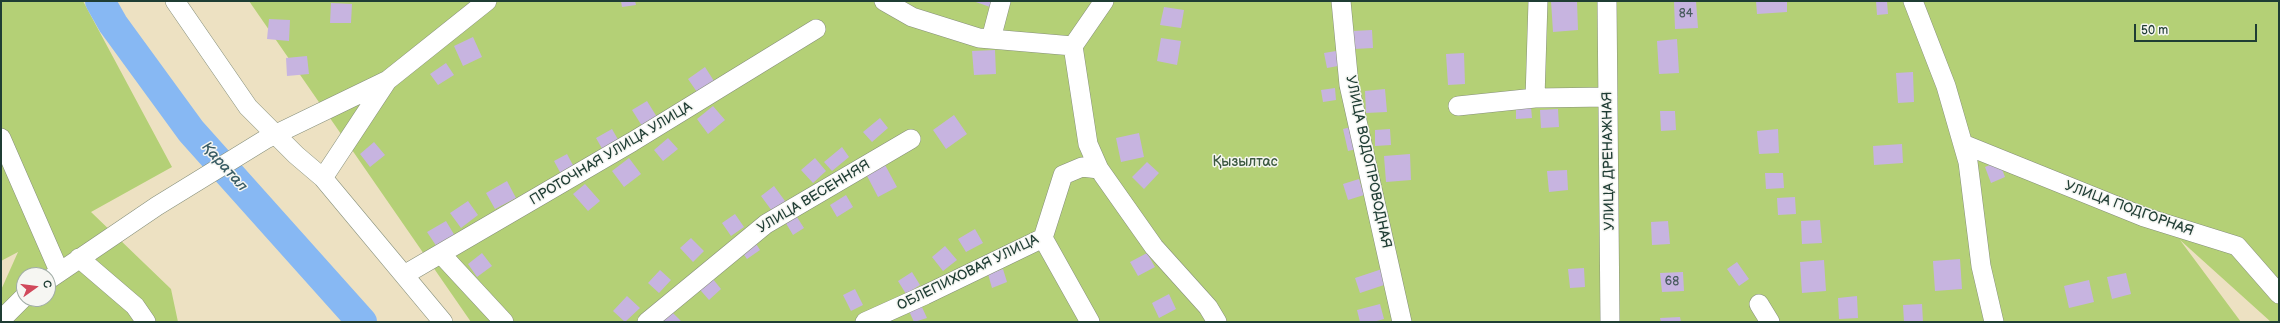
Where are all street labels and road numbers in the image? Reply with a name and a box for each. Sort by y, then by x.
street label: УЛИЦА ВОДОПРОВОДНАЯ [1341,74,1395,250]
street label: УЛИЦА ДРЕНАЖНАЯ [1599,91,1619,231]
street label: ПРОТОЧНАЯ УЛИЦА УЛИЦА [527,99,695,209]
street label: УЛИЦА ВЕСЕННЯЯ [755,157,873,237]
street label: УЛИЦА ПОДГОРНАЯ [2062,178,2196,240]
street label: ОБЛЕПИХОВАЯ УЛИЦА [894,231,1042,315]

